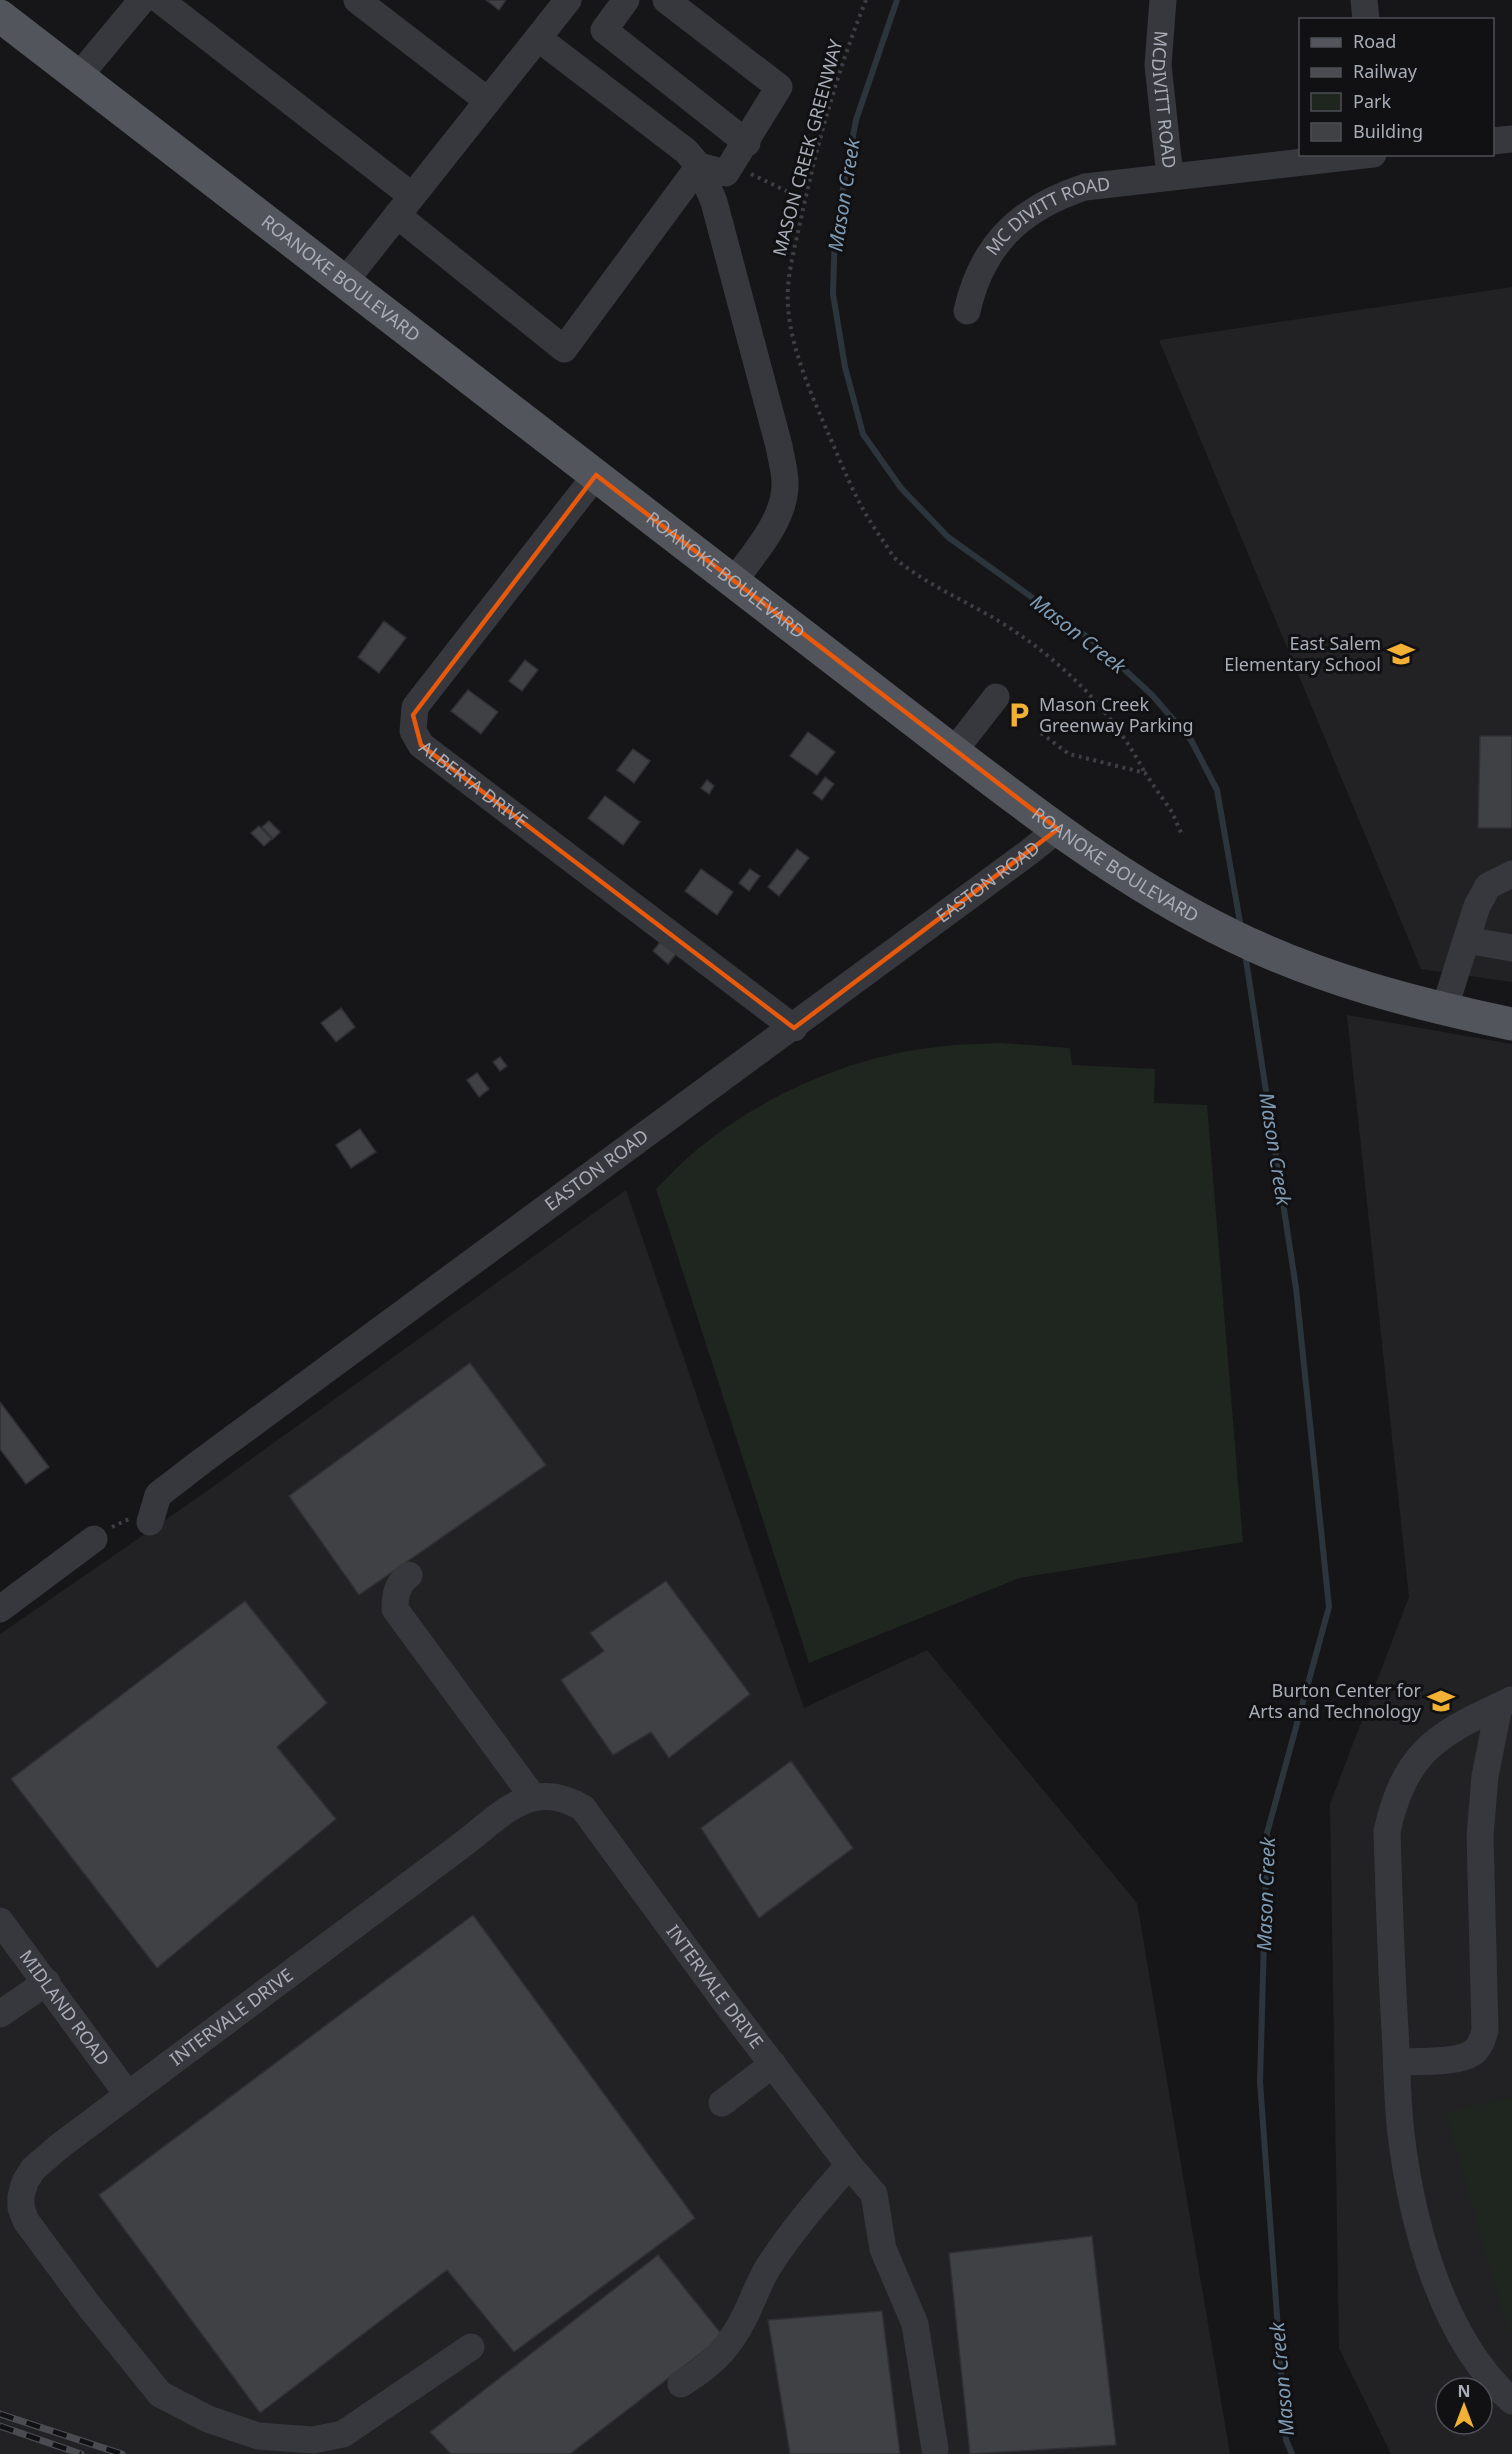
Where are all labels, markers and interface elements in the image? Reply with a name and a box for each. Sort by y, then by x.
legend [1299,18,1494,156]
text: Road [1353,29,1396,53]
street label: MCDIVITT ROAD [1147,30,1182,170]
street label: MASON CREEK GREENWAY [767,36,848,259]
text: Railway [1353,59,1418,83]
text: Park [1353,89,1391,113]
text: Building [1353,119,1423,143]
water label: Mason Creek [821,135,866,253]
street label: MC DIVITT ROAD [980,171,1111,260]
street label: ROANOKE BOULEVARD [257,209,425,347]
street label: ROANOKE BOULEVARD [642,506,810,643]
water label: Mason Creek [1025,588,1132,680]
place label: East Salem Elementary School [1224,631,1381,676]
school or university icon: East Salem Elementary School [1386,639,1416,669]
place label: Mason Creek Greenway Parking [1039,692,1194,737]
parking icon: Mason Creek Greenway Parking [1004,700,1034,730]
street label: ALBERTA DRIVE [415,735,533,833]
street label: ROANOKE BOULEVARD [1027,802,1203,927]
street label: EASTON ROAD [931,835,1044,928]
water label: Mason Creek [1253,1090,1298,1208]
street label: EASTON ROAD [540,1123,653,1216]
place label: Burton Center for Arts and Technology [1249,1678,1422,1723]
school or university icon: Burton Center for Arts and Technology [1426,1686,1456,1716]
water label: Mason Creek [1250,1835,1281,1951]
street label: INTERVALE DRIVE [662,1920,769,2053]
street label: MIDLAND ROAD [14,1945,115,2070]
street label: INTERVALE DRIVE [165,1963,297,2071]
water label: Mason Creek [1263,2320,1300,2437]
north arrow [1434,2376,1494,2436]
text: N [1457,2380,1471,2402]

